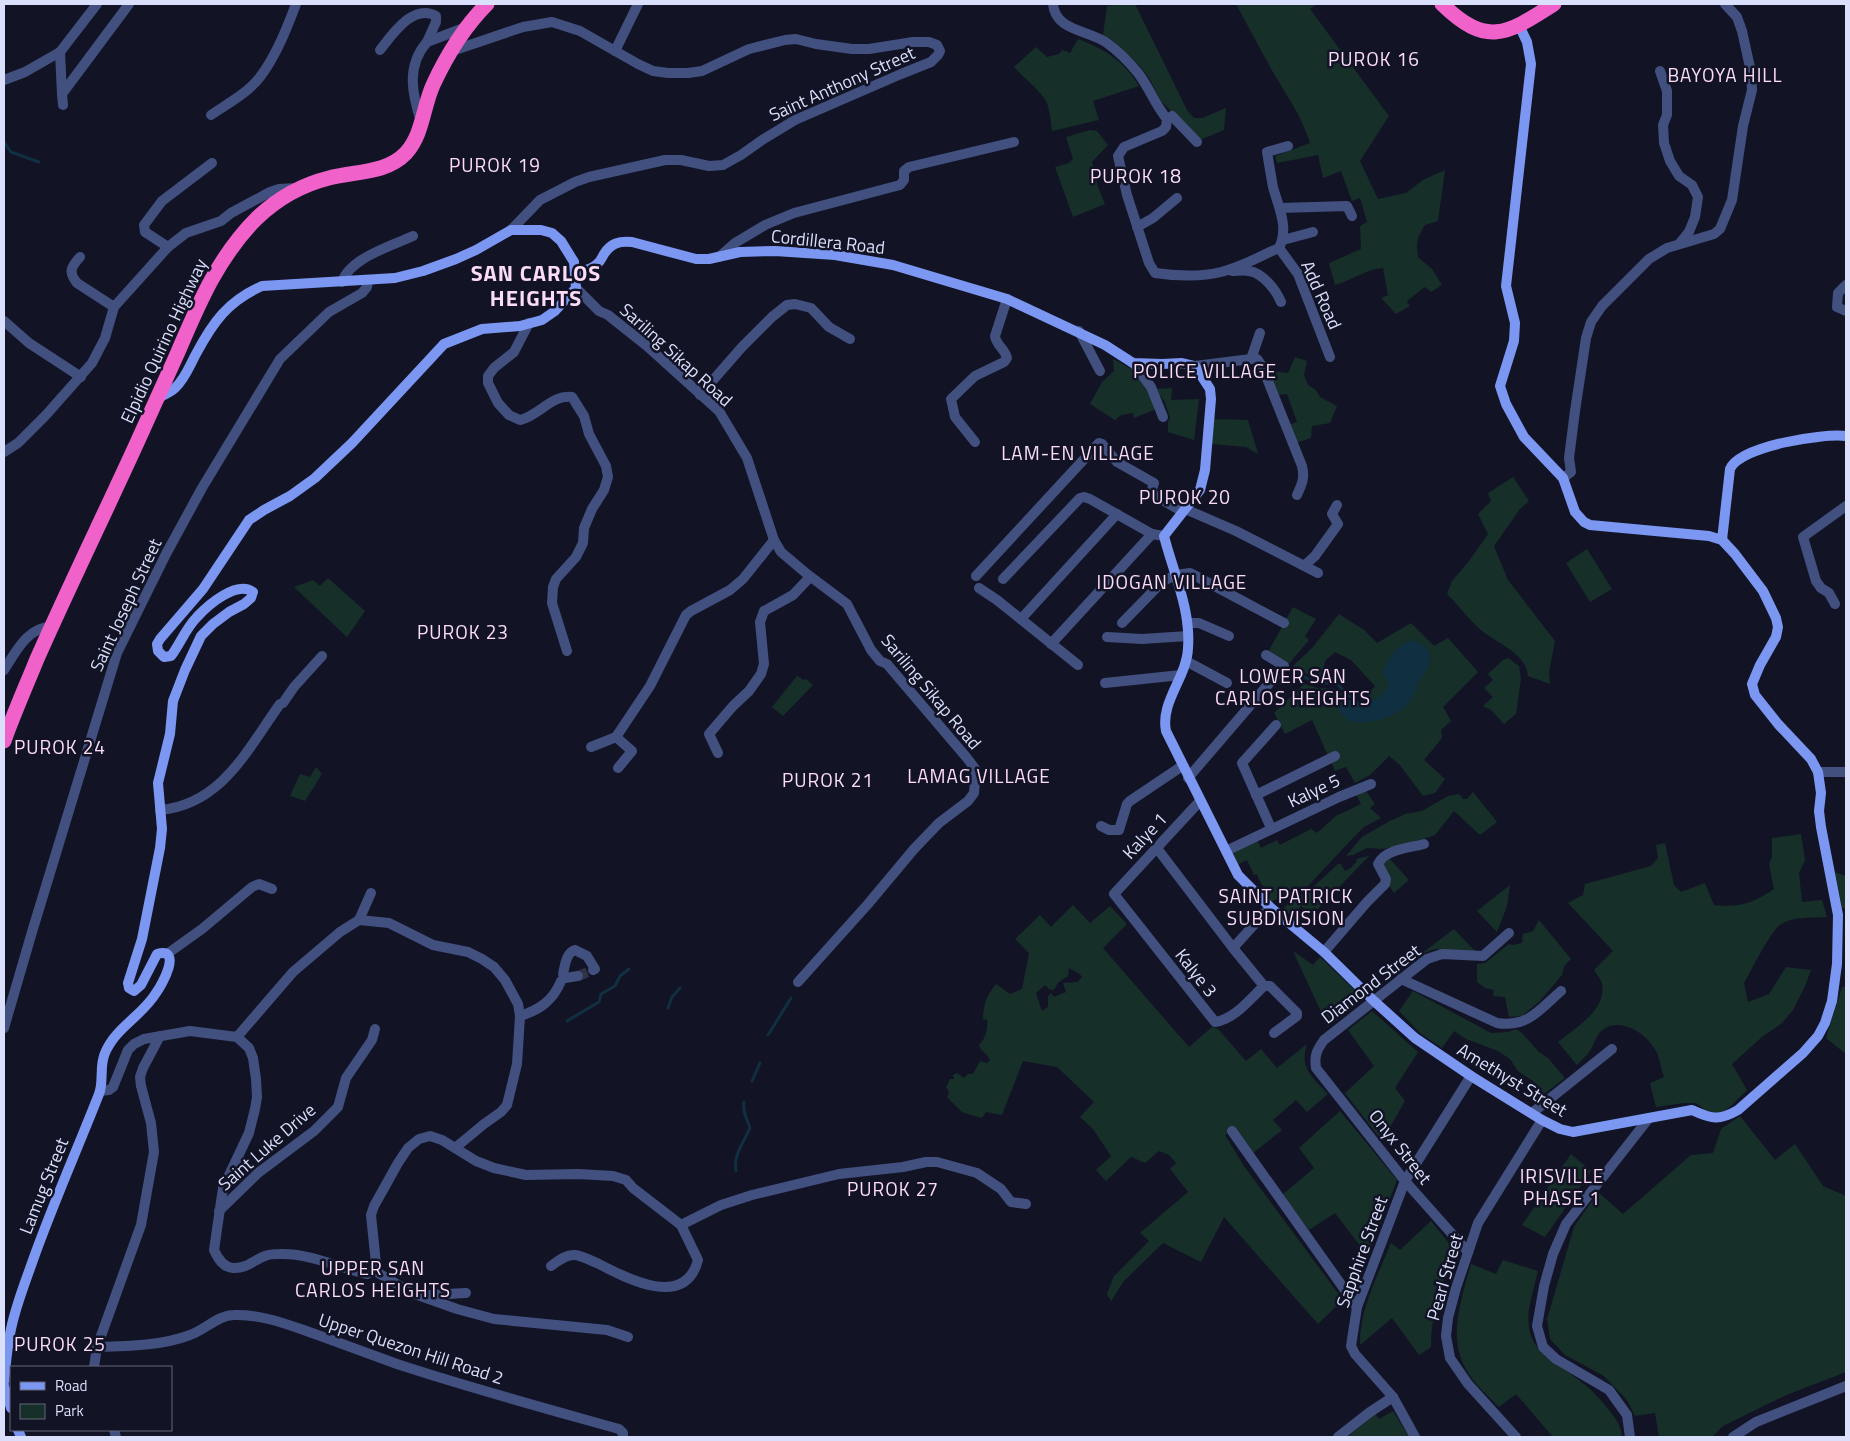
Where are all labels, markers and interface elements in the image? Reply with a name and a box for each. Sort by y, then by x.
street label: Saint Anthony Street [765,39,920,128]
district label: PUROK 16 [1328,44,1420,73]
district label: BAYOYA HILL [1667,60,1783,89]
district label: PUROK 19 [449,150,541,179]
district label: PUROK 18 [1090,161,1182,190]
street label: Cordillera Road [770,222,886,261]
street label: Elpidio Quirino Highway [113,254,214,428]
district label: SAN CARLOS HEIGHTS [471,256,601,315]
street label: Add Road [1294,256,1349,333]
street label: Sariling Sikap Road [614,297,739,413]
district label: POLICE VILLAGE [1133,356,1277,385]
district label: LAM-EN VILLAGE [1001,438,1155,467]
district label: PUROK 20 [1139,482,1231,511]
street label: Saint Joseph Street [83,533,169,676]
district label: IDOGAN VILLAGE [1097,567,1247,596]
district label: PUROK 23 [417,617,509,646]
street label: Sariling Sikap Road [875,628,988,755]
district label: LOWER SAN CARLOS HEIGHTS [1215,661,1371,712]
district label: PUROK 24 [14,732,106,761]
district label: LAMAG VILLAGE [907,761,1051,790]
district label: PUROK 21 [782,765,874,794]
street label: Kalye 5 [1283,767,1344,814]
street label: Kalye 1 [1116,806,1173,865]
district label: SAINT PATRICK SUBDIVISION [1219,881,1353,932]
street label: Diamond Street [1315,937,1427,1030]
street label: Kalye 3 [1169,943,1224,1003]
street label: Amethyst Street [1452,1036,1573,1124]
street label: Saint Luke Drive [212,1097,321,1197]
street label: Onyx Street [1362,1103,1439,1190]
street label: Lamug Street [12,1133,75,1238]
district label: IRISVILLE PHASE 1 [1520,1161,1604,1212]
district label: PUROK 27 [847,1174,939,1203]
street label: Sapphire Street [1329,1192,1394,1311]
street label: Pearl Street [1419,1229,1470,1324]
district label: UPPER SAN CARLOS HEIGHTS [295,1253,451,1304]
street label: Upper Quezon Hill Road 2 [315,1306,507,1391]
district label: PUROK 25 [14,1329,106,1358]
legend [10,1366,172,1431]
text: Road [55,1374,87,1397]
text: Park [55,1399,84,1422]

